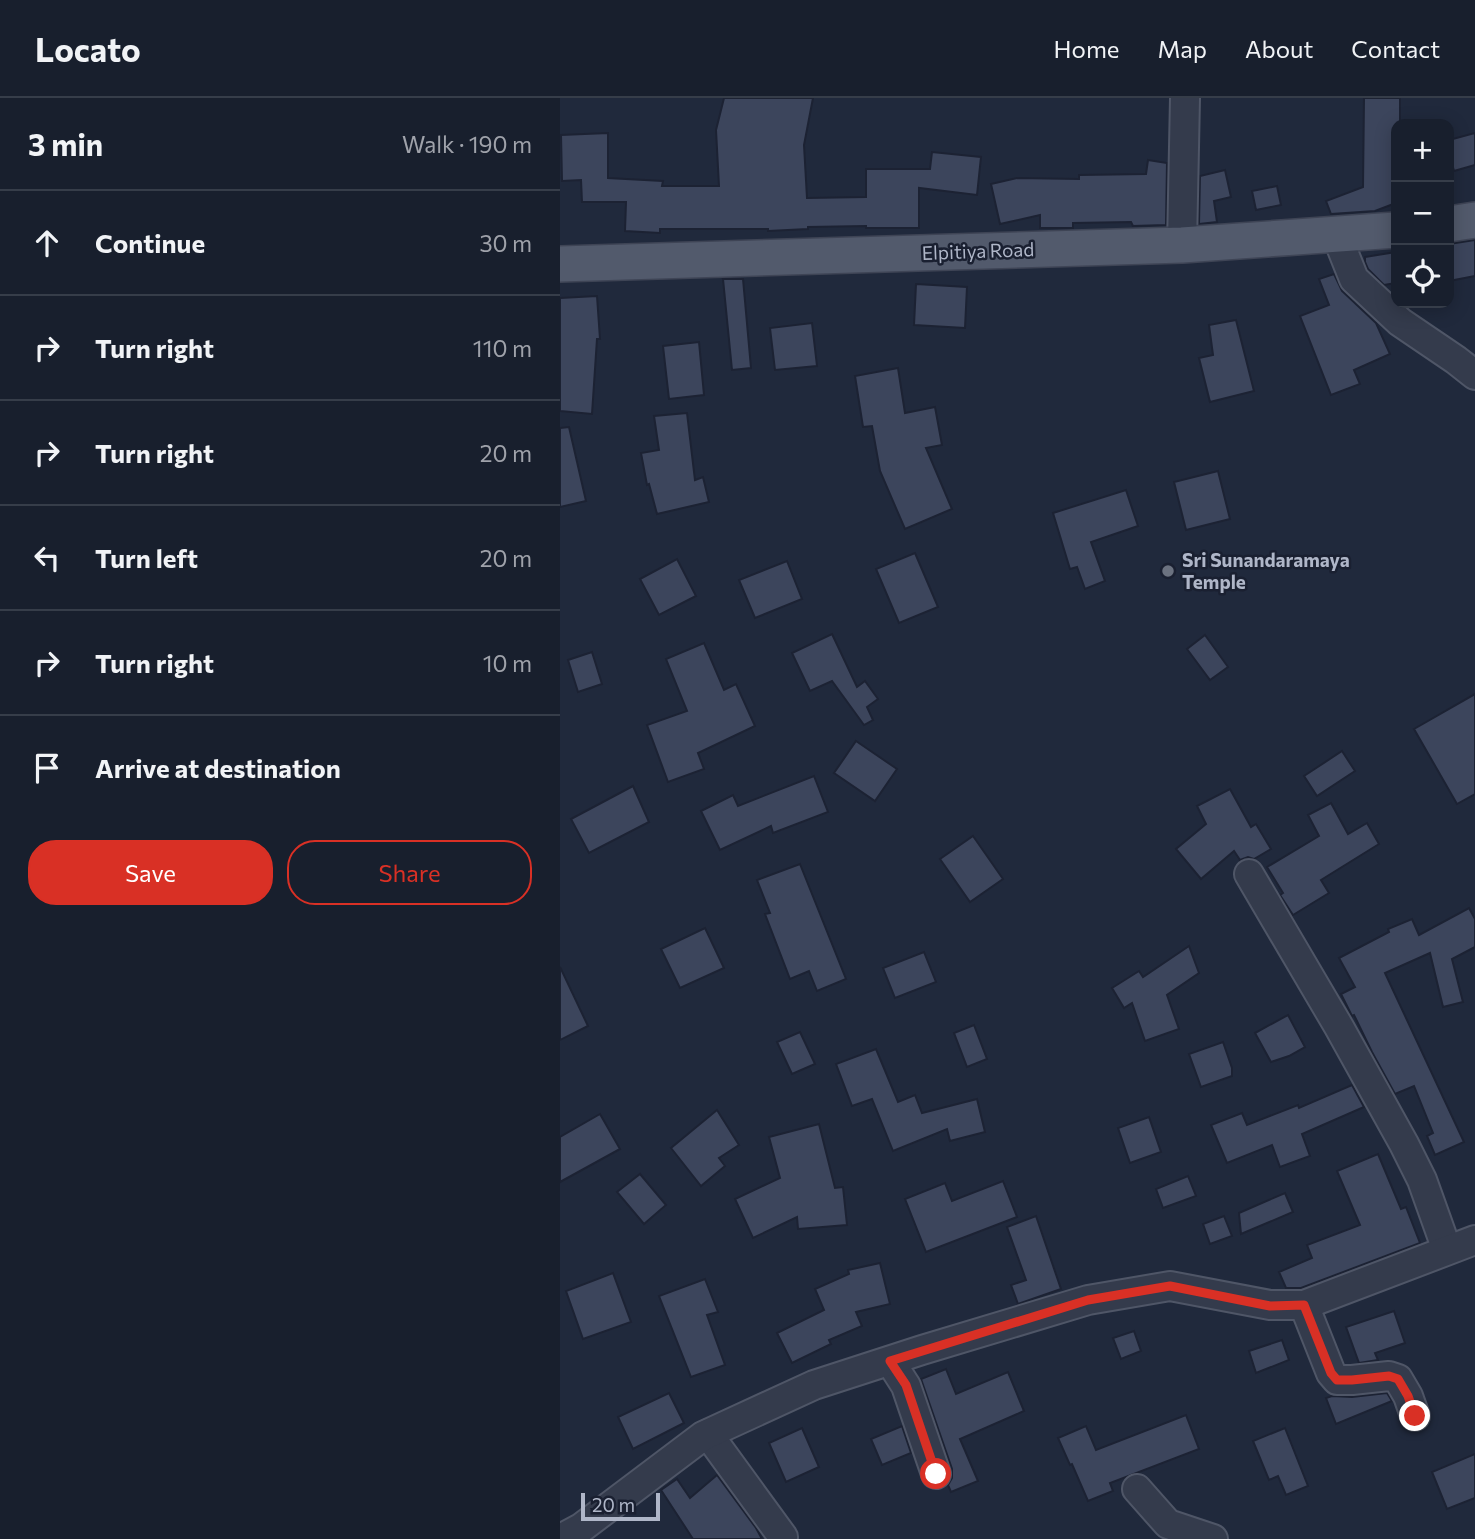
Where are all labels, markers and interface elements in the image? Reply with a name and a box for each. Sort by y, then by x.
text: Locato [35,28,141,69]
text: Home [1054,34,1120,63]
text: Map [1158,34,1207,63]
text: About [1245,34,1313,63]
text: Contact [1351,34,1440,63]
map controls [1391,119,1454,308]
button: + [1391,119,1454,182]
text: 3 min [28,125,103,162]
text: Walk · 190 m [402,130,532,158]
button: − [1391,182,1454,245]
icon: ahead [28,224,66,262]
text: Continue [95,227,205,258]
text: 30 m [479,229,532,257]
street label: Elpitiya Road [921,237,1035,264]
button: locate [1391,245,1454,308]
icon: right [28,329,66,367]
text: Turn right [95,332,214,363]
text: 110 m [473,334,532,362]
icon: right [28,434,66,472]
text: Turn right [95,437,214,468]
text: 20 m [480,439,532,467]
icon: left [28,539,66,577]
text: Turn left [95,542,198,573]
text: 20 m [480,544,532,572]
place label: Sri Sunandaramaya Temple [1182,548,1350,593]
marker: Sri Sunandaramaya Temple [1160,563,1176,579]
icon: right [28,644,66,682]
text: Turn right [95,647,214,678]
text: 10 m [483,649,532,677]
icon: arrive [28,749,66,787]
text: Arrive at destination [95,752,341,783]
button: Save [28,840,273,905]
button: Share [287,840,532,905]
route end [1399,1400,1430,1431]
route start [920,1458,951,1489]
scale bar [581,1490,660,1522]
text: 20 m [592,1493,635,1516]

